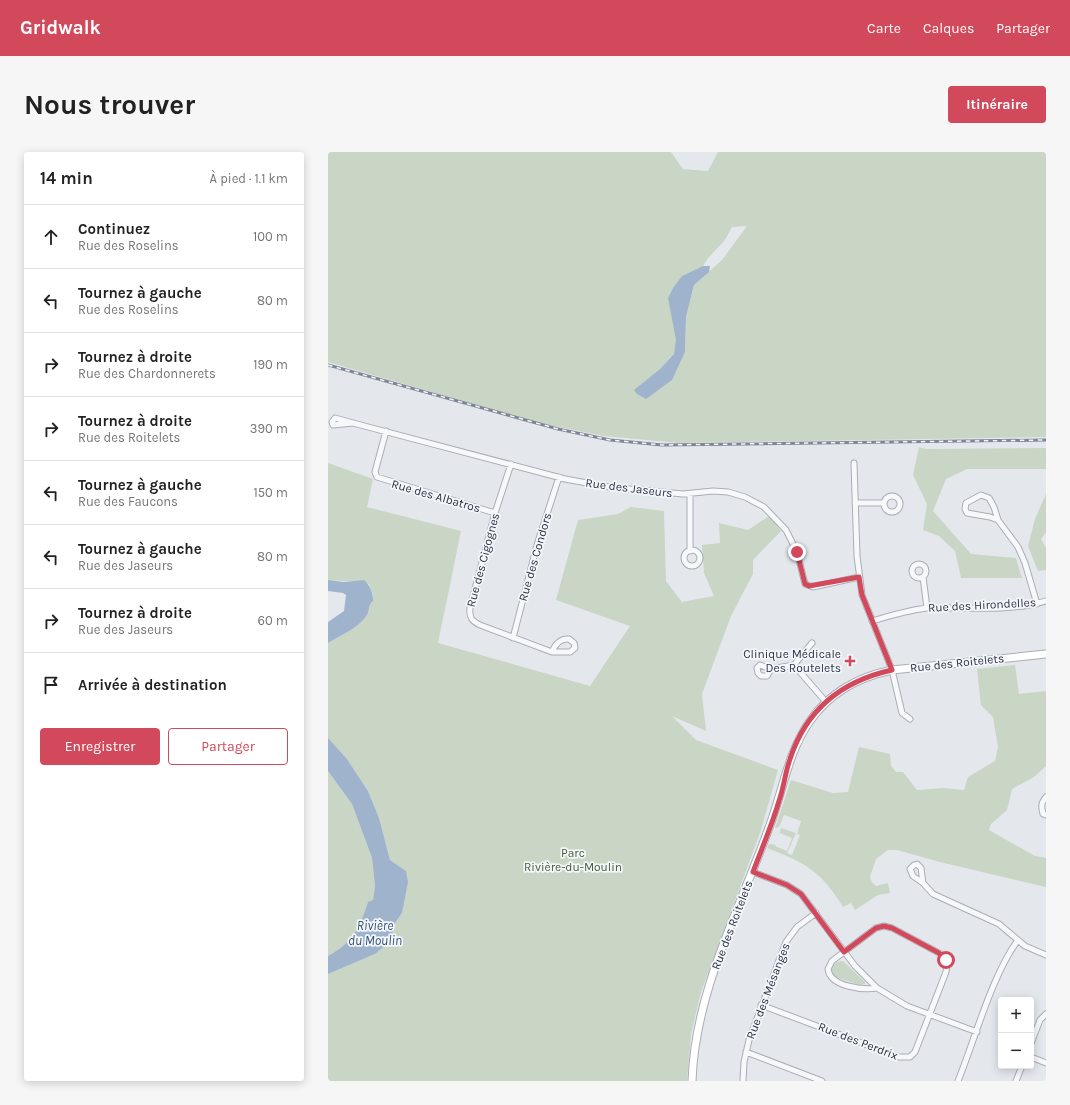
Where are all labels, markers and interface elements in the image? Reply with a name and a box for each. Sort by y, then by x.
text: Gridwalk [20,17,101,39]
text: Carte [867,20,901,37]
text: Calques [923,20,974,37]
text: Partager [996,20,1050,37]
button: Itinéraire [948,86,1046,123]
text: Nous trouver [24,88,195,121]
text: 14 min [40,168,93,188]
text: À pied · 1.1 km [210,171,288,186]
text: Continuez [78,220,150,238]
icon: ahead [40,226,62,248]
text: 100 m [253,229,288,244]
text: Rue des Roselins [78,238,179,253]
text: Tournez à gauche [78,284,202,302]
icon: left [40,290,62,312]
text: 80 m [257,293,288,308]
text: Rue des Roselins [78,302,179,317]
text: Tournez à droite [78,348,192,366]
icon: right [40,354,62,376]
text: 190 m [253,357,288,372]
text: Rue des Chardonnerets [78,366,216,381]
text: Tournez à droite [78,412,192,430]
icon: right [40,418,62,440]
text: 390 m [250,421,288,436]
text: Rue des Roitelets [78,430,180,445]
text: Tournez à gauche [78,476,202,494]
street label: Rue des Jaseurs [585,476,673,500]
street label: Rue des Albatros [390,477,482,515]
icon: left [40,482,62,504]
text: 150 m [253,485,288,500]
text: Rue des Faucons [78,494,178,509]
street label: Rue des Cigognes [464,511,502,609]
street label: Rue des Condors [516,511,554,603]
text: Tournez à gauche [78,540,202,558]
route end [788,543,806,561]
icon: left [40,546,62,568]
text: 80 m [257,549,288,564]
text: Rue des Jaseurs [78,558,173,573]
street label: Rue des Hirondelles [928,595,1036,615]
text: Tournez à droite [78,604,192,622]
icon: right [40,610,62,632]
text: 60 m [258,613,288,628]
text: Rue des Jaseurs [78,622,173,637]
place label: Clinique Médicale Des Routelets [743,647,841,675]
street label: Rue des Roitelets [909,651,1005,675]
marker: Clinique Médicale Des Routelets [844,655,856,667]
icon: arrive [40,674,62,696]
text: Arrivée à destination [78,676,227,694]
button: Enregistrer [40,728,160,765]
button: Partager [168,728,288,765]
park label: Parc Rivière-du-Moulin [524,846,622,874]
street label: Rue des Roitelets [709,878,755,972]
water label: Rivière du Moulin [348,918,402,948]
street label: Rue des Mésanges [743,941,793,1041]
route start [937,951,955,969]
map controls [998,997,1034,1069]
button: + [998,997,1034,1033]
street label: Rue des Perdrix [816,1019,900,1063]
button: − [998,1033,1034,1069]

